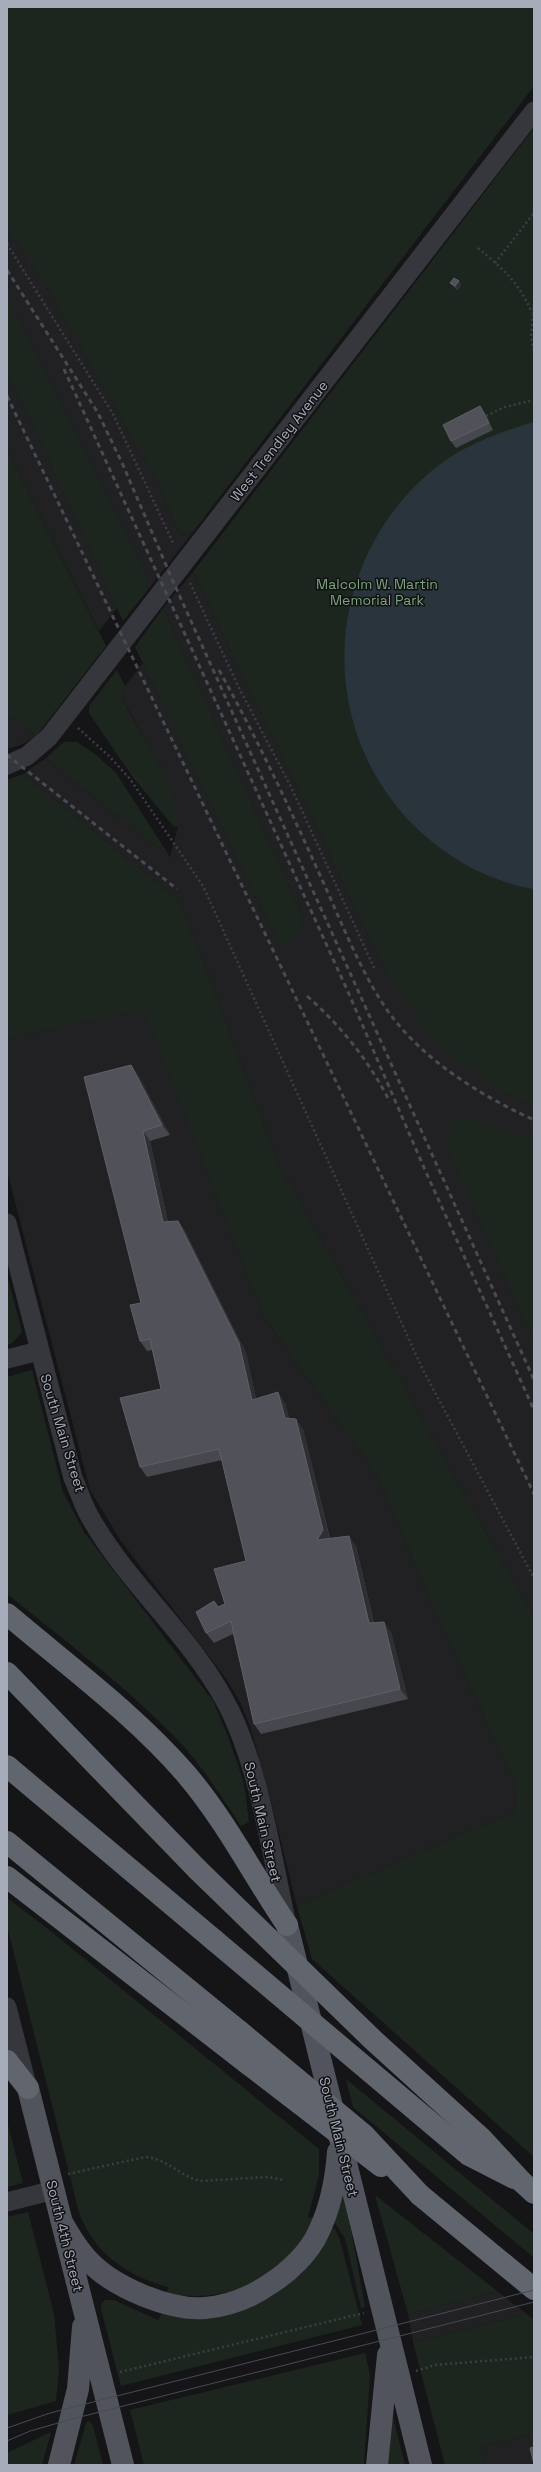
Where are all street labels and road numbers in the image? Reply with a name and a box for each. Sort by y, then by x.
street label: West Trendley Avenue [226,377,332,505]
street label: South Main Street [36,1372,90,1494]
street label: South Main Street [240,1760,286,1884]
street label: South Main Street [315,2075,363,2199]
street label: South 4th Street [42,2178,88,2294]

